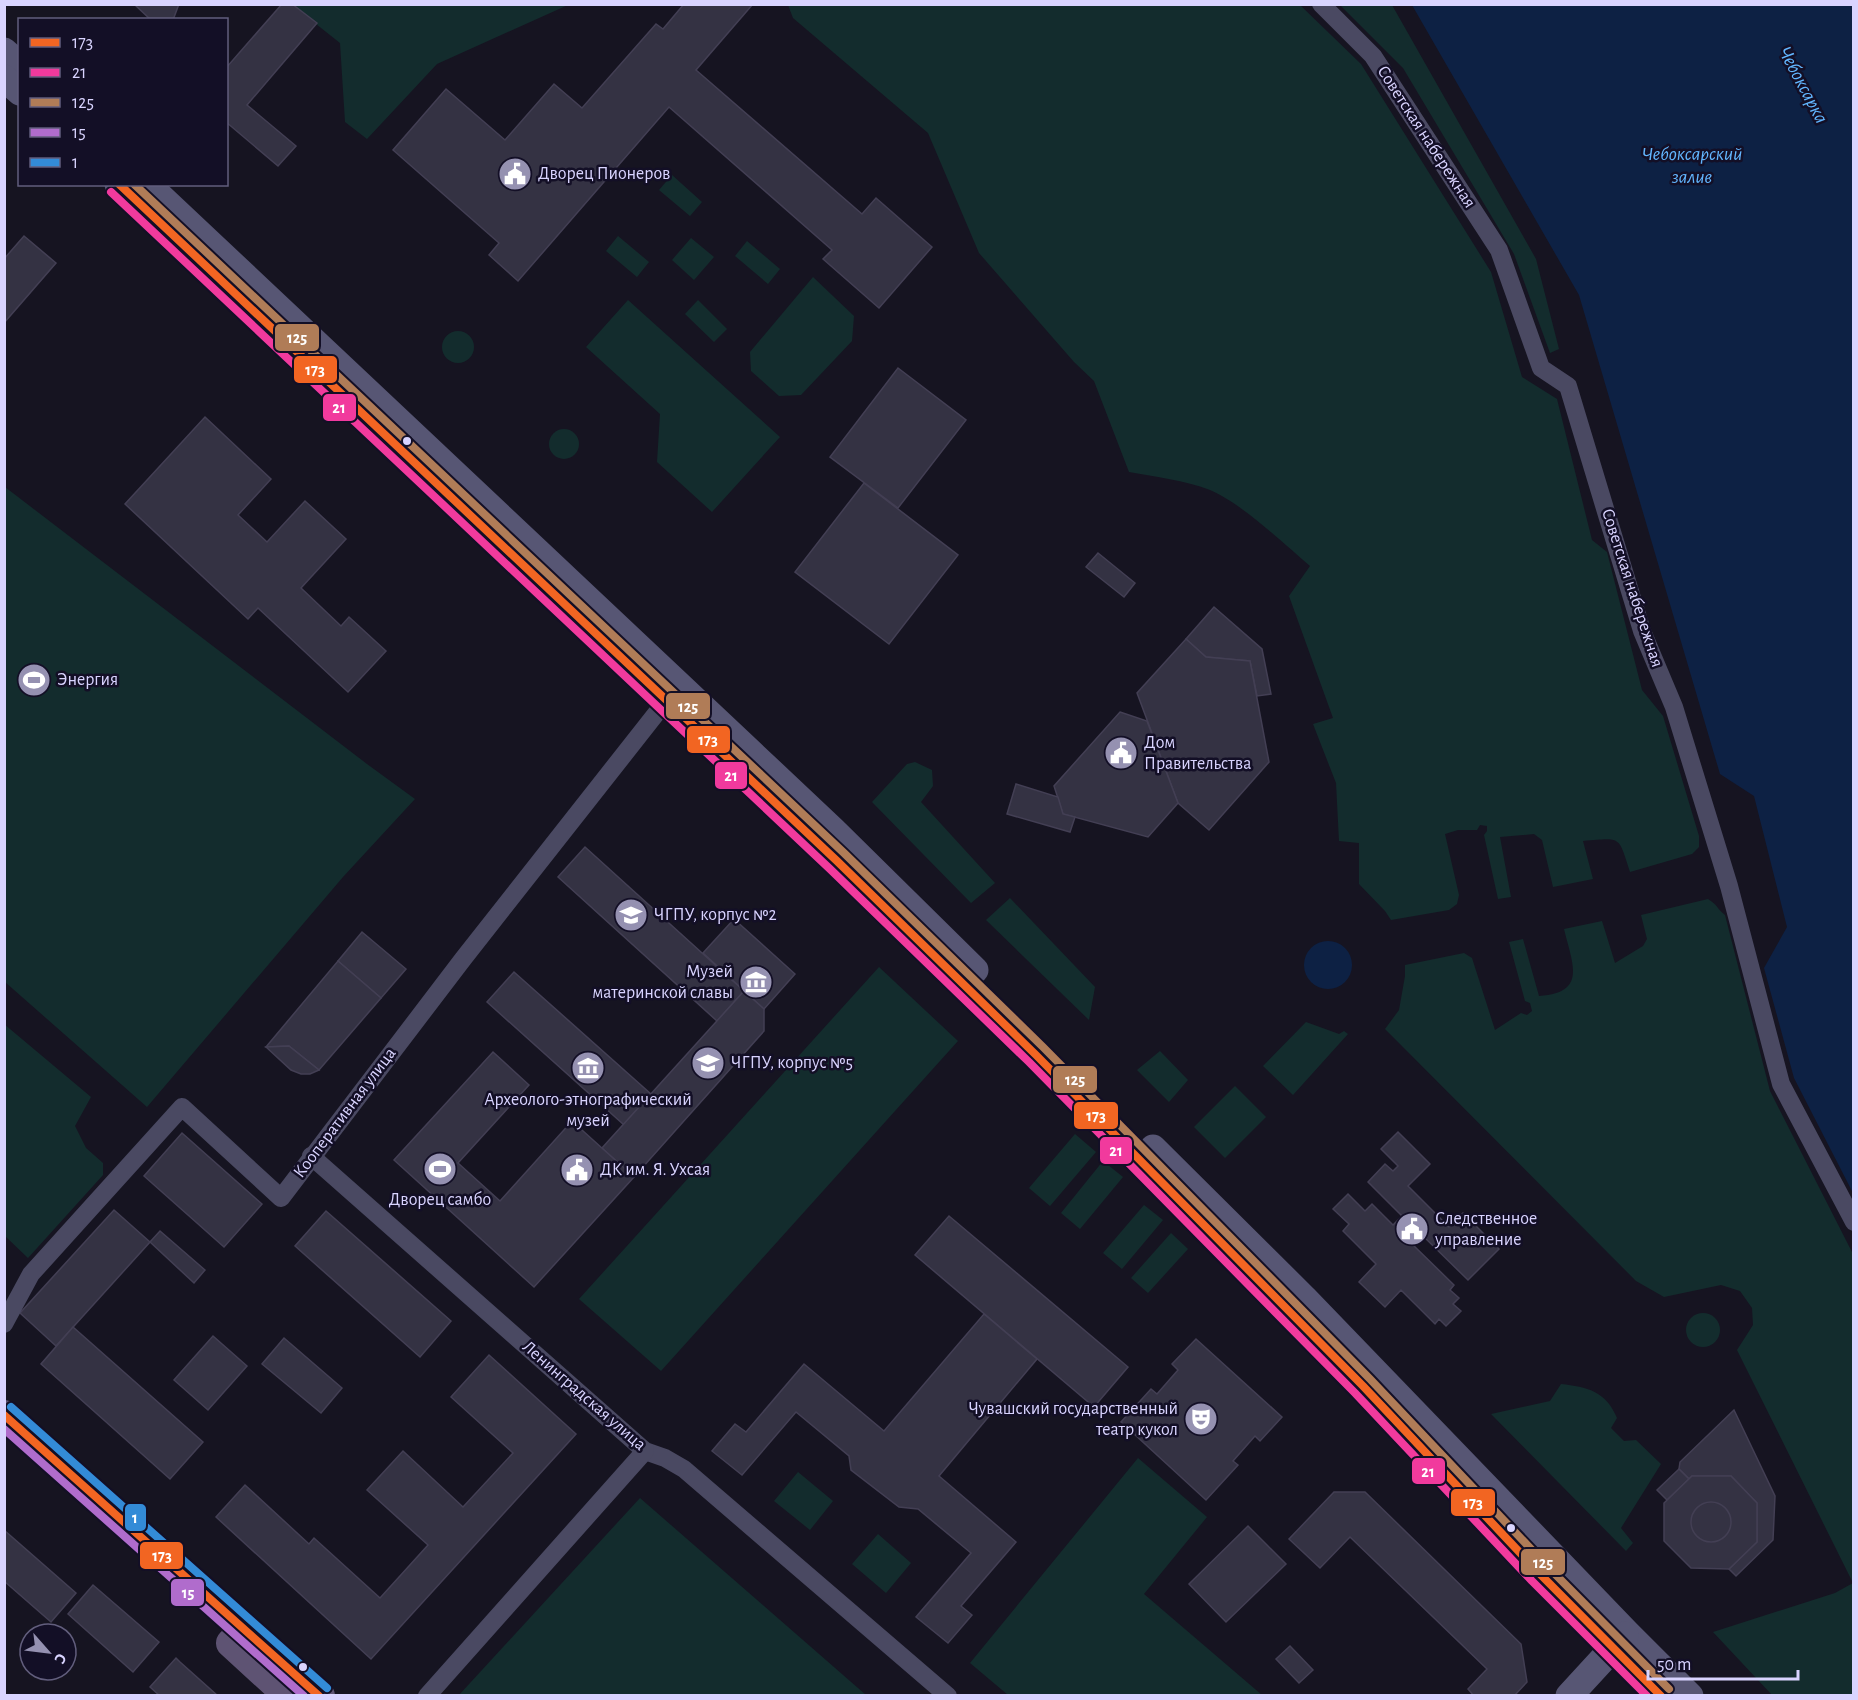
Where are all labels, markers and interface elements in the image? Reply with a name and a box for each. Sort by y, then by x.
legend [18,18,228,186]
text: 173 [72,34,93,52]
water label: Чебоксарка [1774,43,1832,127]
street label: Советская набережная [1373,62,1479,211]
text: 21 [72,64,86,82]
text: 125 [72,94,94,112]
text: 15 [72,124,86,142]
water label: Чебоксарский залив [1642,144,1742,187]
text: 1 [72,154,78,172]
public building icon: Дворец Пионеров [497,156,533,192]
place label: Дворец Пионеров [538,165,670,183]
line badge: 125 [274,323,320,352]
text: 125 [287,330,307,346]
line badge: 173 [293,355,338,384]
text: 173 [305,362,325,378]
line badge: 21 [322,393,357,422]
text: 21 [332,400,346,416]
unlabelled marker [401,435,413,447]
street label: Советская набережная [1598,506,1667,670]
sports icon: Энергия [16,662,52,698]
place label: Энергия [57,671,118,689]
line badge: 125 [665,692,711,720]
text: 125 [678,699,698,715]
line badge: 173 [686,725,731,754]
text: 173 [698,732,718,748]
place label: Дом Правительства [1144,734,1251,773]
public building icon: Дом Правительства [1103,735,1139,771]
line badge: 21 [714,761,748,790]
text: 21 [724,768,738,784]
school or university icon: ЧГПУ, корпус №2 [613,897,649,933]
place label: ЧГПУ, корпус №2 [654,906,777,924]
place label: Музей материнской славы [592,963,733,1002]
museum icon: Музей материнской славы [738,964,774,1000]
street label: Кооперативная улица [290,1044,400,1182]
school or university icon: ЧГПУ, корпус №5 [690,1045,726,1081]
museum icon: Археолого-этнографический музей [570,1050,606,1086]
place label: ЧГПУ, корпус №5 [731,1054,853,1072]
line badge: 125 [1052,1065,1098,1094]
text: 125 [1065,1072,1085,1088]
place label: Археолого-этнографический музей [484,1091,692,1130]
line badge: 173 [1073,1101,1119,1130]
text: 173 [1086,1108,1106,1124]
line badge: 21 [1099,1136,1133,1165]
text: 21 [1109,1143,1123,1159]
sports icon: Дворец самбо [422,1151,458,1187]
public building icon: ДК им. Я. Ухсая [559,1152,595,1188]
place label: ДК им. Я. Ухсая [600,1161,710,1179]
place label: Дворец самбо [389,1190,491,1209]
place label: Следственное управление [1434,1210,1537,1249]
public building icon: Следственное управление [1394,1211,1430,1247]
street label: Ленинградская улица [519,1338,649,1454]
place label: Чувашский государственный театр кукол [969,1400,1178,1439]
theatre icon: Чувашский государственный театр кукол [1183,1401,1219,1437]
line badge: 21 [1411,1457,1446,1485]
text: 21 [1421,1464,1435,1480]
line badge: 173 [1450,1488,1496,1517]
text: 173 [1463,1495,1483,1511]
line badge: 1 [124,1503,147,1532]
text: 1 [132,1510,138,1526]
unlabelled marker [1505,1522,1517,1534]
line badge: 173 [139,1541,184,1570]
text: 173 [152,1548,172,1564]
line badge: 125 [1520,1548,1566,1576]
text: 125 [1533,1555,1553,1571]
line badge: 15 [170,1578,205,1607]
text: 15 [182,1585,194,1601]
north arrow [18,1622,78,1682]
scale bar [1648,1643,1798,1681]
text: С [51,1651,70,1666]
text: 50 m [1657,1656,1691,1674]
unlabelled marker [297,1661,309,1673]

